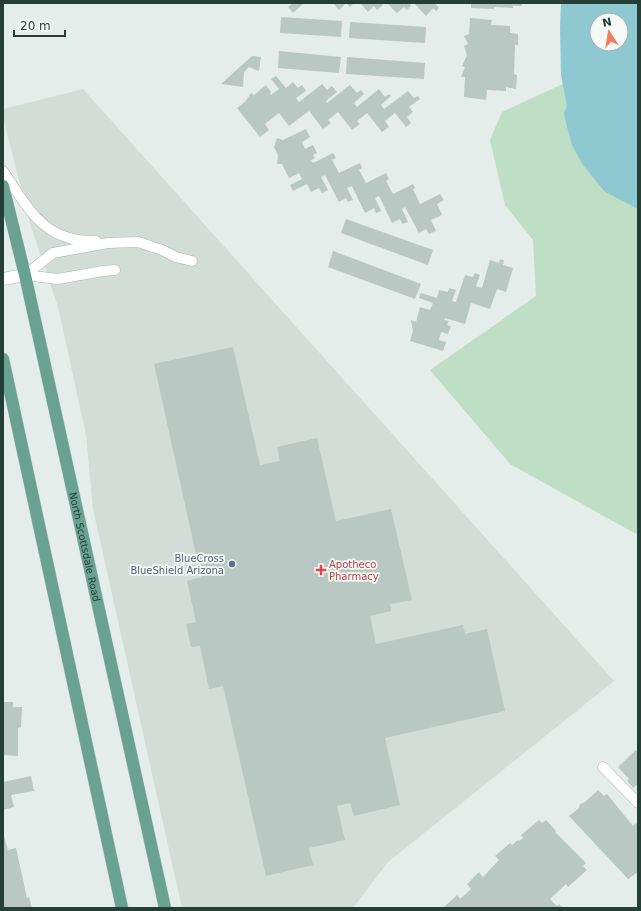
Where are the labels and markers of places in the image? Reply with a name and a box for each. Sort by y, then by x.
place label: BlueCross BlueShield Arizona [130,553,224,576]
marker: BlueCross BlueShield Arizona [227,559,237,569]
place label: Apotheco Pharmacy [329,559,379,582]
marker: Apotheco Pharmacy [316,565,326,575]

